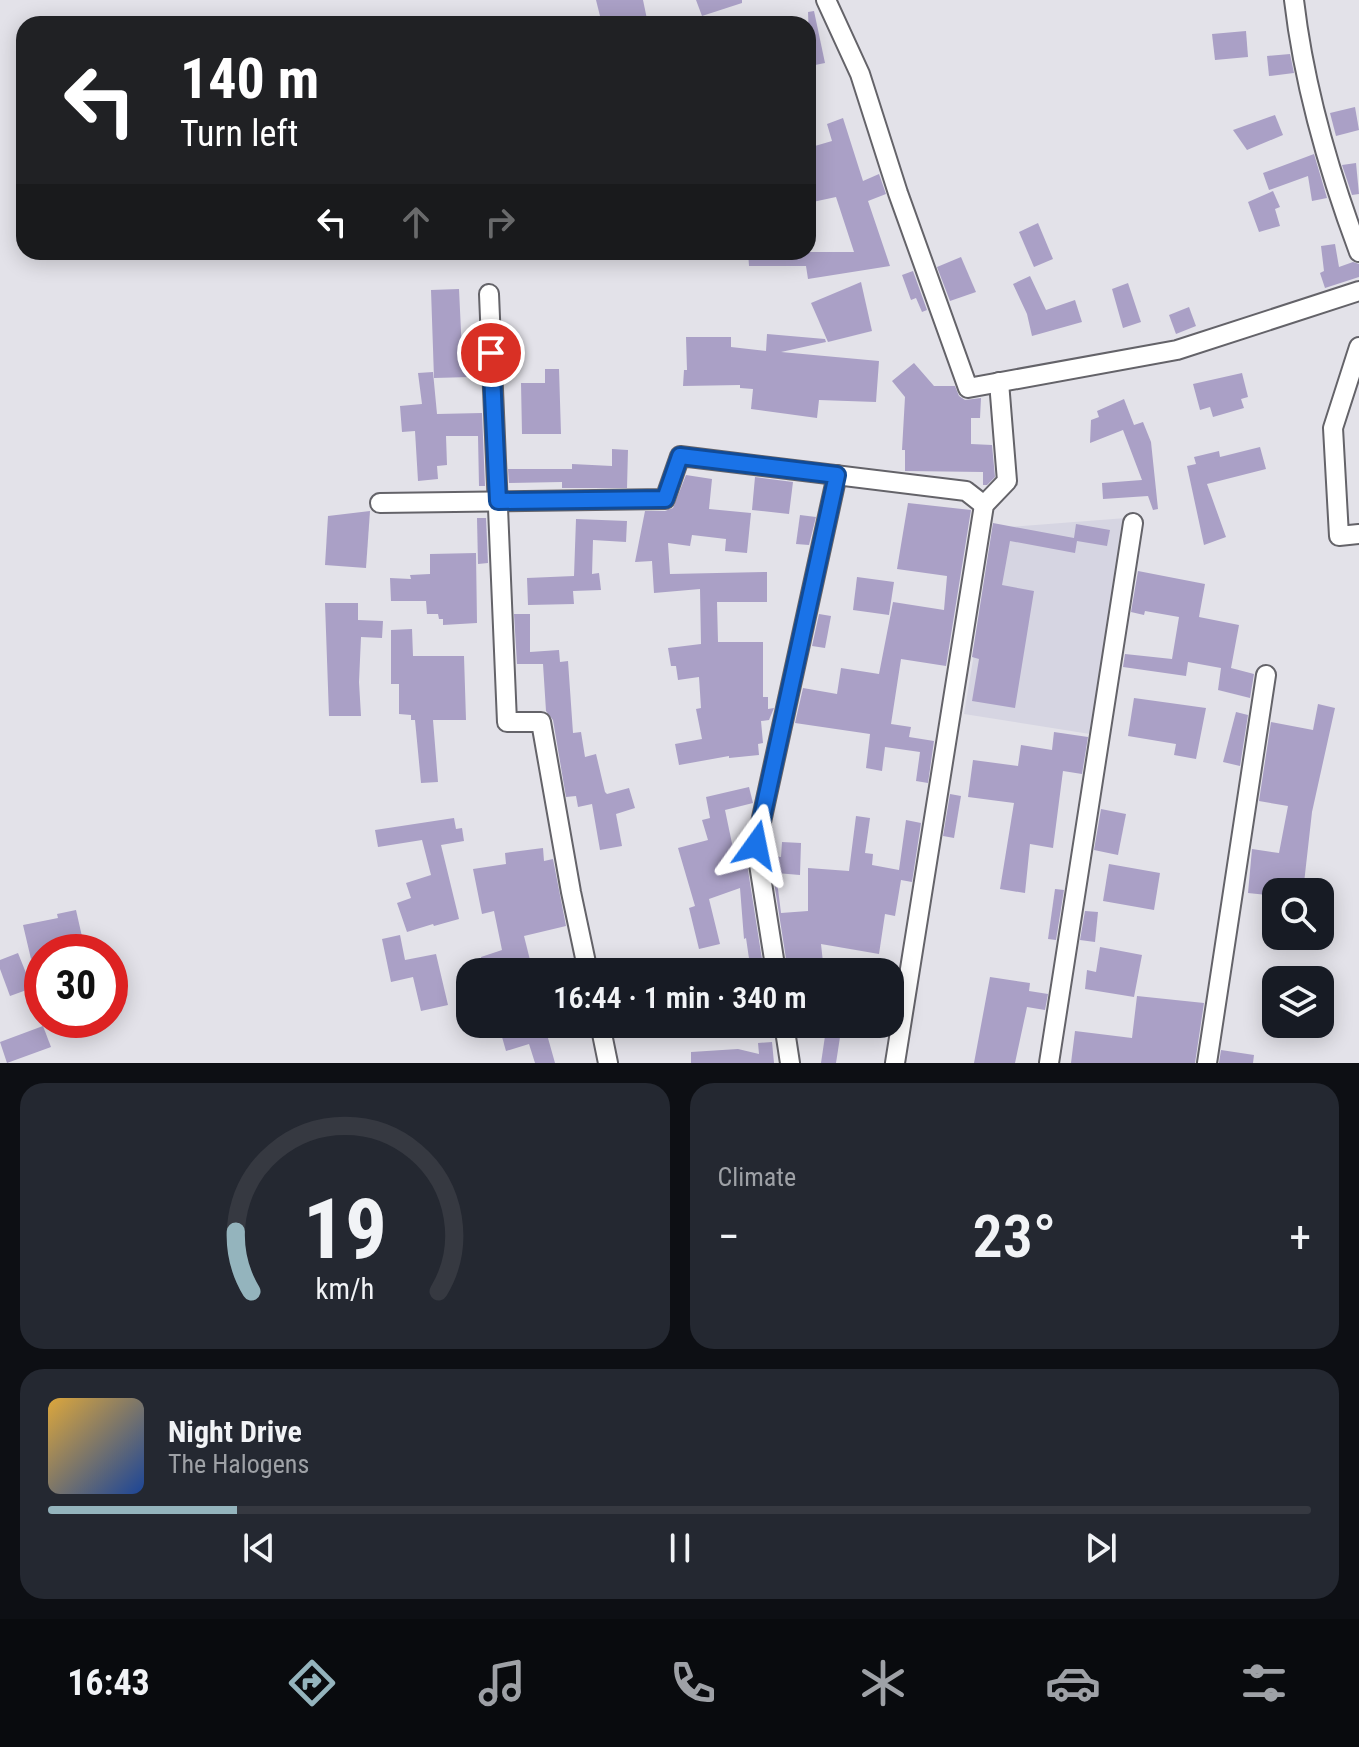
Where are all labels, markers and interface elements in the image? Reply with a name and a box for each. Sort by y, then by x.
text: 140 m [180,46,319,112]
icon: left [48,48,152,152]
text: Turn left [180,113,298,155]
icon: left [310,200,354,244]
icon: ahead [394,200,438,244]
icon: right [478,200,522,244]
pin [457,319,525,387]
icon: arrive [469,331,513,375]
position arrow [714,803,798,887]
map controls [1262,878,1334,1038]
button: search [1262,878,1334,950]
speed limit sign: 30 [24,934,128,1038]
button: layers [1262,966,1334,1038]
text: 16:44 · 1 min · 340 m [553,980,807,1015]
text: Climate [718,1162,796,1192]
text: 19 [303,1181,387,1278]
text: 23° [973,1201,1056,1272]
text: − [718,1211,740,1263]
text: + [1289,1211,1311,1263]
text: km/h [315,1272,374,1306]
text: Night Drive [168,1414,302,1449]
text: The Halogens [168,1449,309,1479]
icon: previous [237,1526,281,1570]
icon: pause [658,1526,702,1570]
icon: next [1079,1526,1123,1570]
icon: directions [284,1655,340,1711]
icon: music [474,1655,530,1711]
icon: phone [665,1655,721,1711]
icon: climate [855,1655,911,1711]
icon: car [1045,1655,1101,1711]
icon: filters [1236,1655,1292,1711]
text: 16:43 [67,1662,150,1704]

